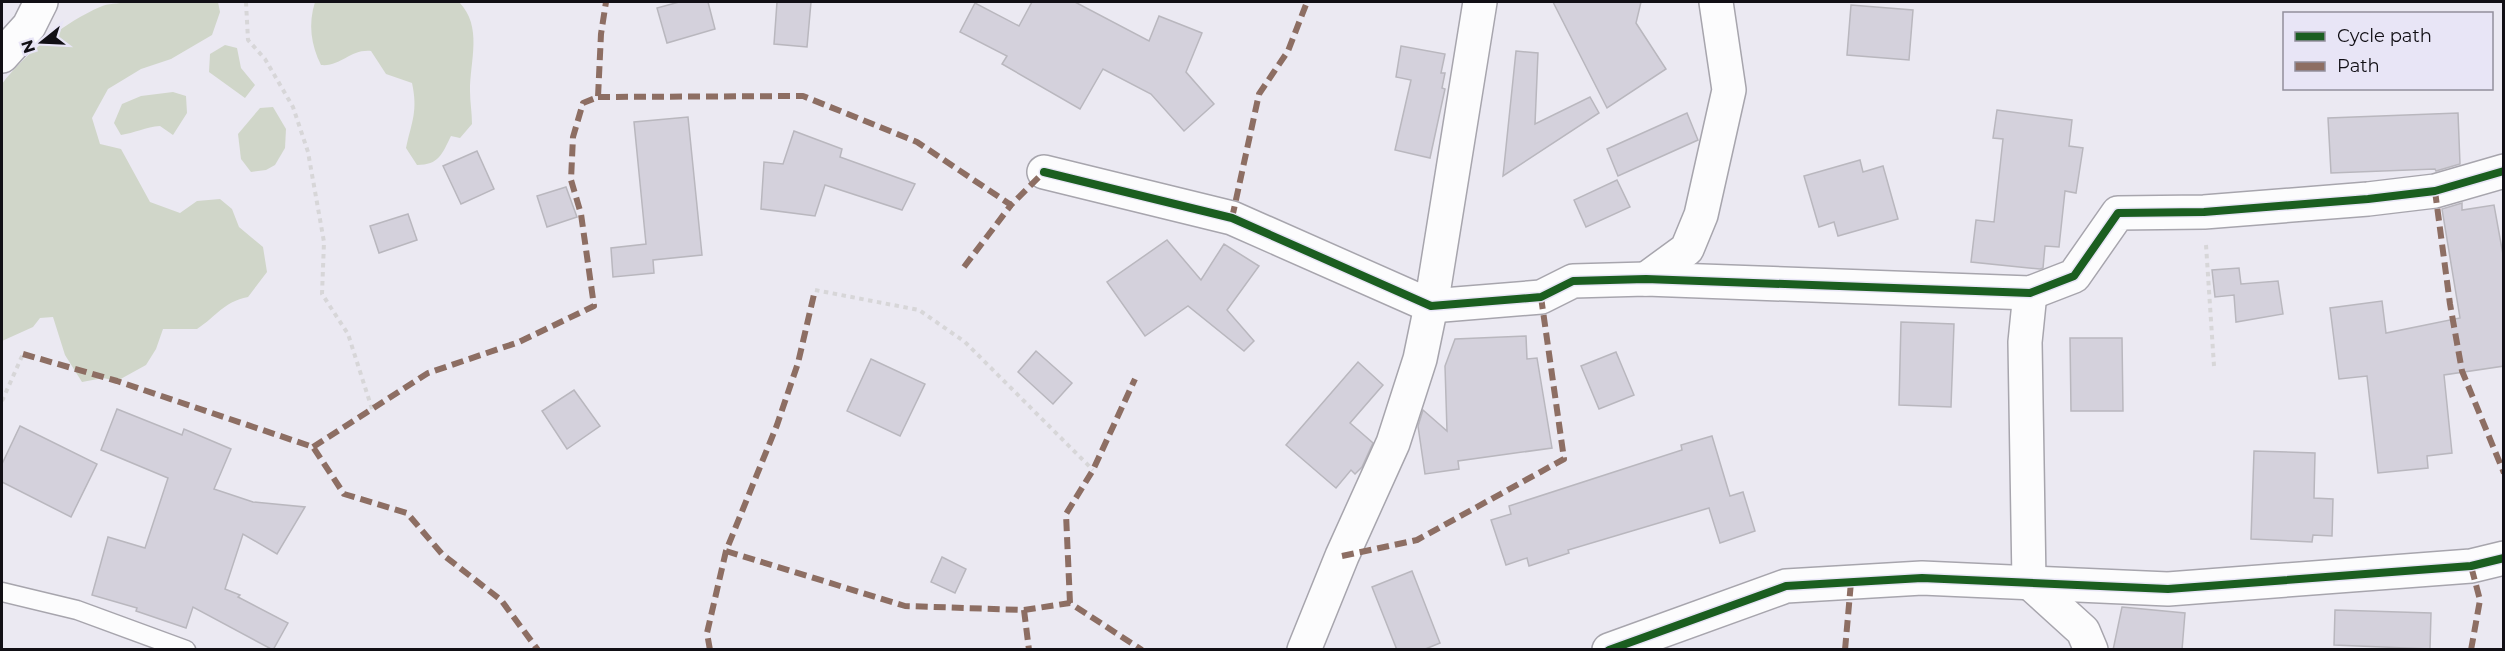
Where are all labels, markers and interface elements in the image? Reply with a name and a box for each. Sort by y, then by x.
north arrow [12,12,72,72]
legend [2283,12,2493,90]
text: Cycle path [2337,25,2432,47]
text: N [17,37,39,56]
text: Path [2337,55,2380,77]

